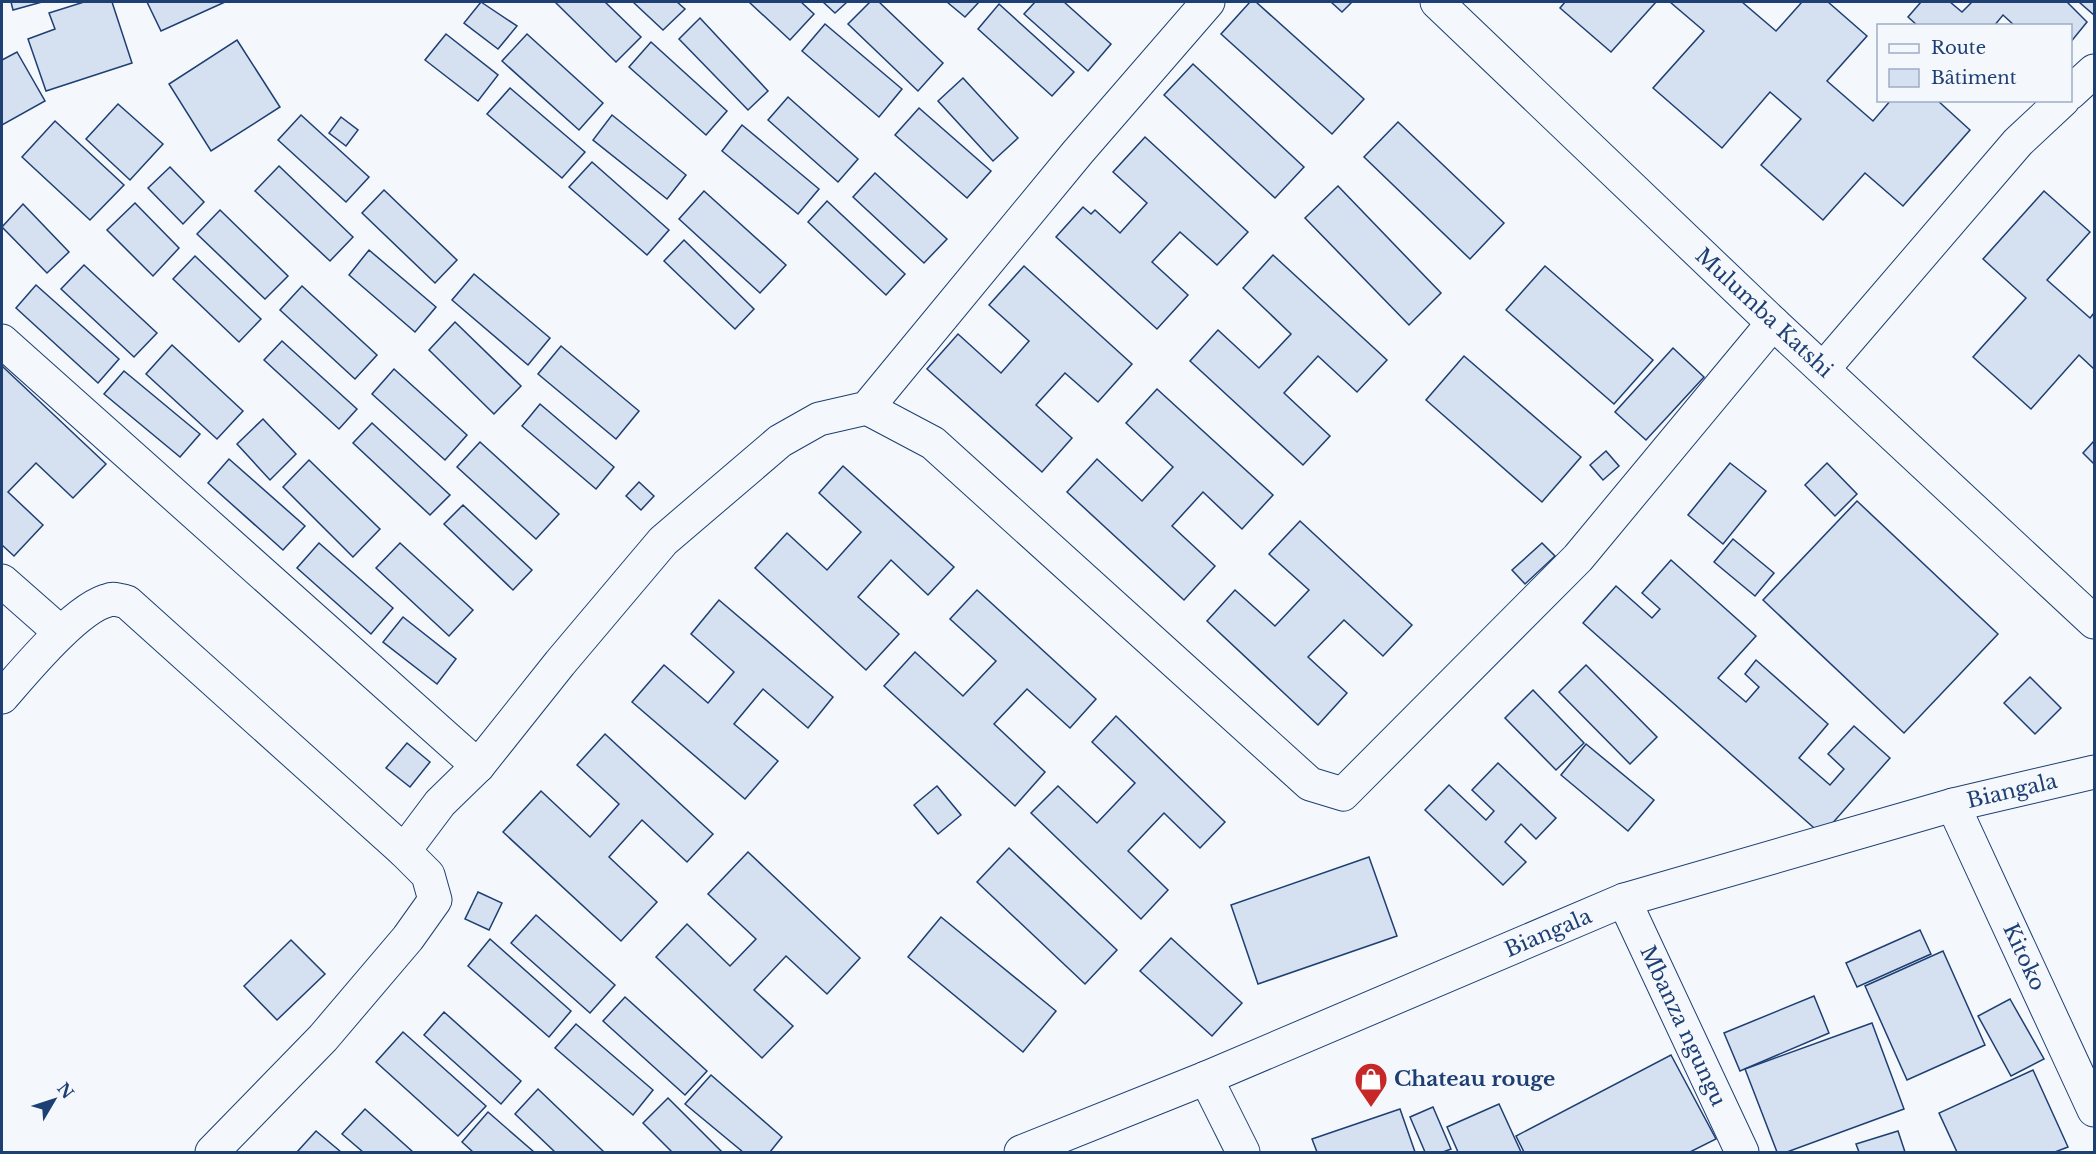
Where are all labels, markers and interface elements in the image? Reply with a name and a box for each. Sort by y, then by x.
legend [1877,24,2072,102]
text: Route [1931,37,1986,59]
text: Bâtiment [1931,67,2017,89]
street label: Mulumba Katshi [1690,243,1838,383]
street label: Biangala [1964,768,2060,814]
street label: Biangala [1501,903,1596,963]
street label: Kitoko [1997,919,2051,995]
street label: Mbanza ngungu [1634,942,1732,1110]
shop icon: Chateau rouge [1353,1061,1389,1108]
place label: Chateau rouge [1394,1066,1555,1092]
north arrow [24,1070,84,1130]
text: N [53,1078,78,1103]

